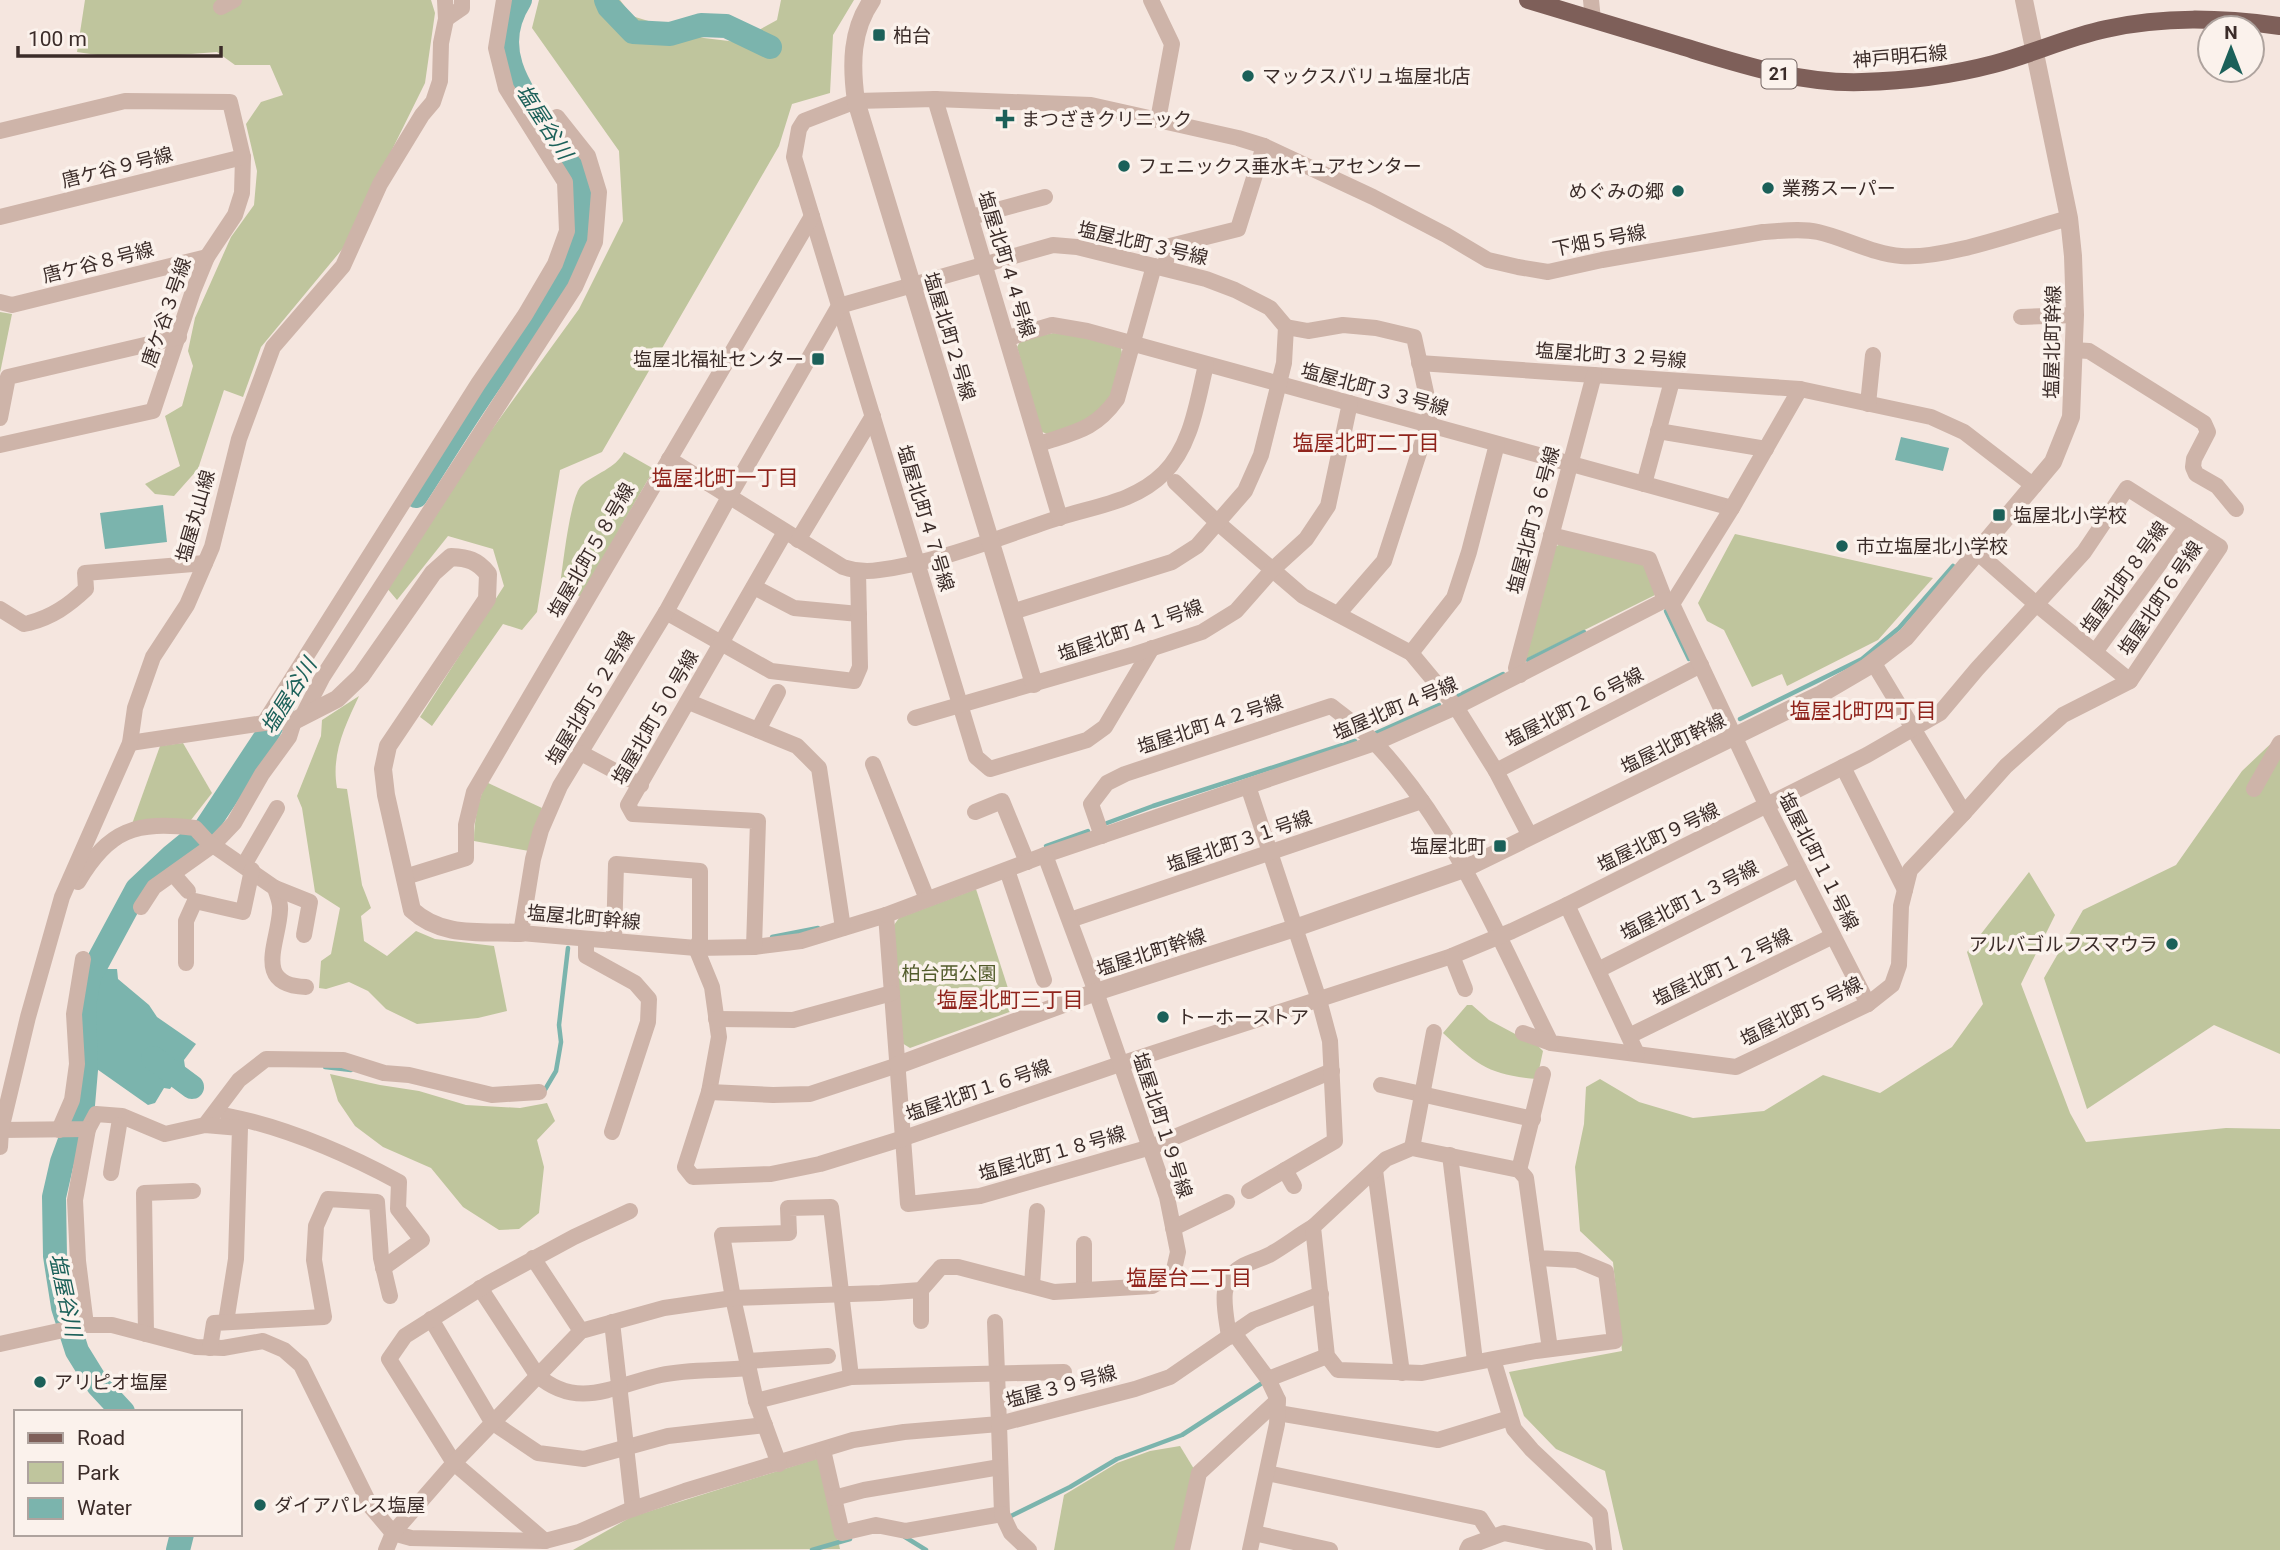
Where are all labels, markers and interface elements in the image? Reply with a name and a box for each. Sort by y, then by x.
scale bar [18,14,220,58]
north arrow [2196,14,2266,84]
text: N [2224,21,2238,44]
place label: 柏台 [893,24,931,47]
text: 100 m [28,27,87,51]
marker: 柏台 [871,27,887,43]
street label: 神戸明石線 [1852,41,1948,72]
road number: 21 [1762,60,1796,88]
place label: マックスバリュ塩屋北店 [1262,65,1470,88]
marker: マックスバリュ塩屋北店 [1240,68,1256,84]
water label: 塩屋谷川 [511,80,578,165]
place label: まつざきクリニック [1021,108,1192,131]
marker: まつざきクリニック [995,109,1015,129]
street label: 唐ケ谷９号線 [59,143,175,192]
place label: フェニックス垂水キュアセンター [1138,155,1422,178]
marker: フェニックス垂水キュアセンター [1116,158,1132,174]
place label: 業務スーパー [1782,177,1896,200]
place label: めぐみの郷 [1568,180,1664,203]
marker: 業務スーパー [1760,180,1776,196]
marker: めぐみの郷 [1670,183,1686,199]
street label: 塩屋北町４４号線 [973,188,1040,340]
street label: 塩屋北町３号線 [1075,217,1210,270]
street label: 下畑５号線 [1550,220,1648,261]
street label: 唐ケ谷８号線 [40,238,156,287]
street label: 唐ケ谷３号線 [137,255,196,370]
street label: 塩屋北町２号線 [919,269,980,403]
street label: 塩屋北町幹線 [2040,285,2065,399]
street label: 塩屋北町３２号線 [1534,339,1688,372]
place label: 塩屋北福祉センター [633,348,804,371]
marker: 塩屋北福祉センター [810,351,826,367]
street label: 塩屋北町３３号線 [1298,359,1451,420]
district label: 塩屋北町二丁目 [1293,431,1440,455]
street label: 塩屋北町４７号線 [892,442,959,594]
street label: 塩屋北町３６号線 [1503,444,1564,597]
district label: 塩屋北町一丁目 [652,466,799,490]
street label: 塩屋丸山線 [171,467,220,565]
street label: 塩屋北町５８号線 [543,479,639,622]
place label: 塩屋北小学校 [2013,504,2127,527]
marker: 塩屋北小学校 [1991,507,2007,523]
street label: 塩屋北町８号線 [2076,517,2173,638]
place label: 市立塩屋北小学校 [1856,535,2008,558]
street label: 塩屋北町６号線 [2114,537,2207,660]
marker: 市立塩屋北小学校 [1834,538,1850,554]
street label: 塩屋北町４１号線 [1055,595,1206,666]
street label: 塩屋北町５２号線 [541,627,639,769]
street label: 塩屋北町５０号線 [607,646,703,789]
water label: 塩屋谷川 [257,652,322,738]
street label: 塩屋北町２６号線 [1501,663,1647,752]
street label: 塩屋北町４号線 [1329,672,1461,745]
street label: 塩屋北町４２号線 [1134,690,1286,759]
district label: 塩屋北町四丁目 [1790,699,1937,723]
street label: 塩屋北町幹線 [1617,708,1729,779]
street label: 塩屋北町１１号線 [1774,788,1863,934]
street label: 塩屋北町９号線 [1593,798,1723,877]
street label: 塩屋北町３１号線 [1164,806,1315,877]
place label: 塩屋北町 [1410,835,1486,858]
marker: 塩屋北町 [1492,838,1508,854]
street label: 塩屋北町１３号線 [1616,856,1762,945]
street label: 塩屋北町幹線 [526,901,642,934]
street label: 塩屋北町幹線 [1093,924,1209,981]
street label: 塩屋北町１２号線 [1649,924,1796,1011]
place label: アルバゴルフスマウラ [1969,933,2158,956]
marker: アルバゴルフスマウラ [2164,936,2180,952]
park label: 柏台西公園 [901,962,997,985]
street label: 塩屋北町５号線 [1736,972,1866,1051]
district label: 塩屋北町三丁目 [937,988,1084,1012]
place label: トーホーストア [1177,1006,1309,1029]
marker: トーホーストア [1155,1009,1171,1025]
street label: 塩屋北町１９号線 [1128,1049,1197,1201]
street label: 塩屋北町１６号線 [903,1055,1054,1126]
street label: 塩屋北町１８号線 [976,1121,1128,1185]
water label: 塩屋谷川 [45,1251,86,1341]
district label: 塩屋台二丁目 [1126,1266,1252,1290]
street label: 塩屋３９号線 [1003,1361,1119,1412]
place label: アリピオ塩屋 [54,1371,168,1394]
marker: アリピオ塩屋 [32,1374,48,1390]
legend [14,1410,242,1536]
text: Road [77,1426,125,1450]
text: Park [77,1461,120,1485]
place label: ダイアパレス塩屋 [274,1494,426,1517]
text: Water [77,1496,132,1520]
marker: ダイアパレス塩屋 [252,1497,268,1513]

